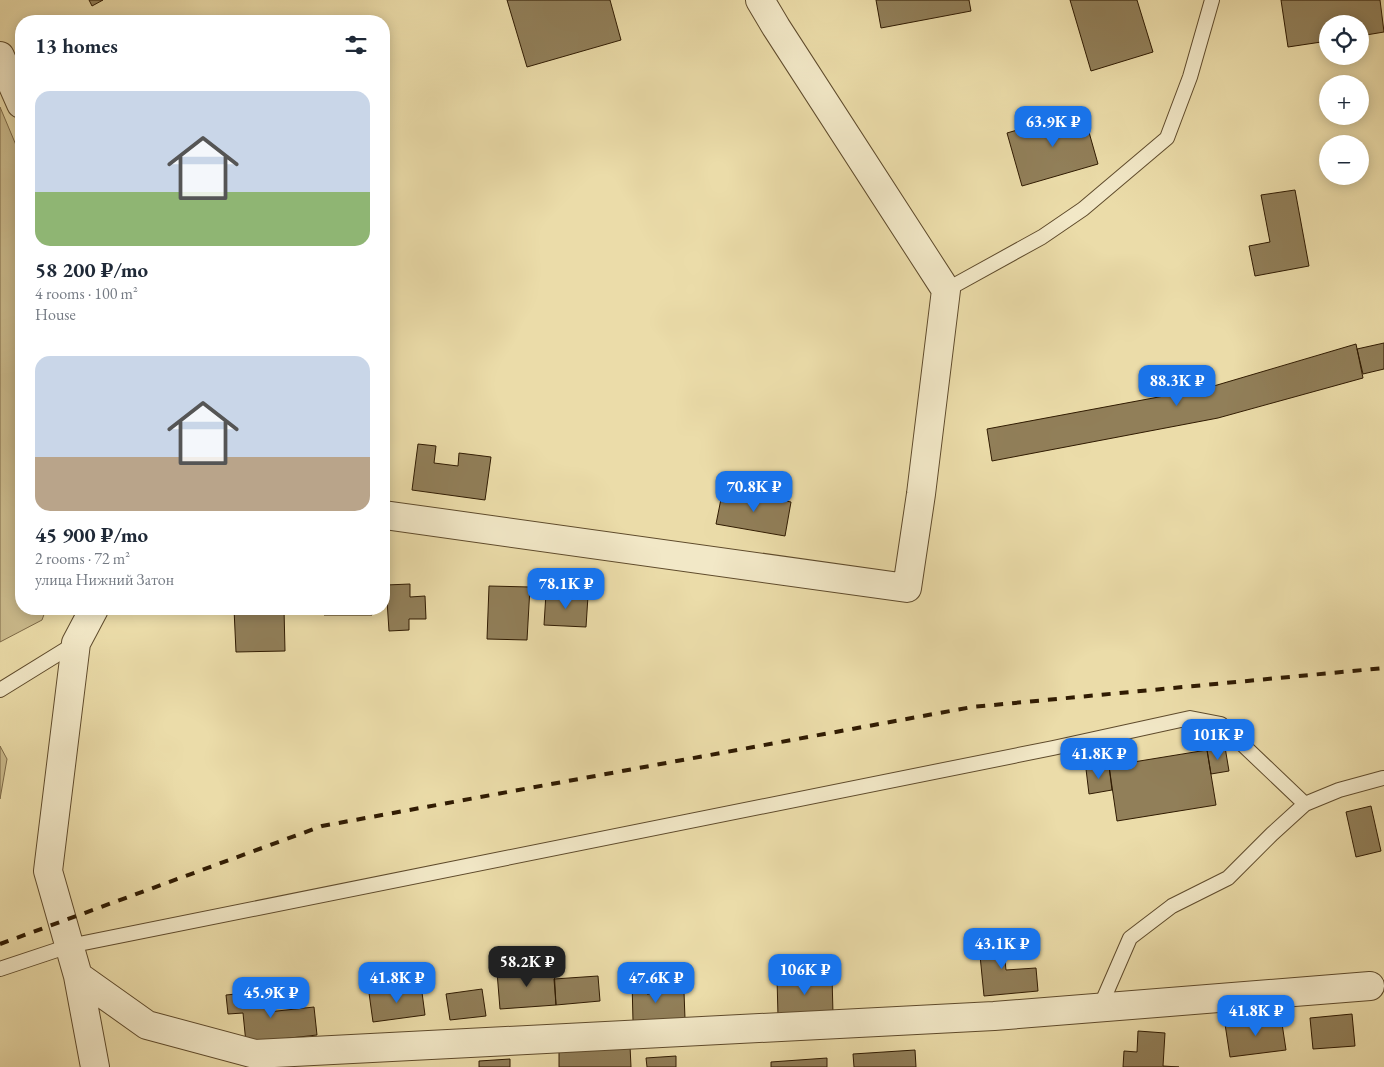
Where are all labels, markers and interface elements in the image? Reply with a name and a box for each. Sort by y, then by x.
map controls [1319,15,1369,185]
button: locate [1319,15,1369,65]
icon: filters [342,31,370,59]
text: 13 homes [35,32,118,59]
button: + [1319,75,1369,125]
pin: 63.9K ₽ [1007,106,1099,148]
text: 63.9K ₽ [1025,111,1081,132]
icon: home [158,123,248,213]
button: − [1319,135,1369,185]
text: 58 200 ₽/mo [35,256,148,283]
text: 4 rooms · 100 m² [35,283,138,304]
text: House [35,304,76,325]
pin: 88.3K ₽ [1131,364,1223,407]
text: 88.3K ₽ [1149,370,1205,391]
icon: home [158,388,248,478]
pin: 70.8K ₽ [708,470,800,513]
text: 70.8K ₽ [726,476,782,497]
text: 45 900 ₽/mo [35,521,148,548]
text: 2 rooms · 72 m² [35,548,130,569]
pin: 78.1K ₽ [520,568,612,610]
text: улица Нижний Затон [35,569,174,590]
text: 78.1K ₽ [538,573,594,594]
pin: 101K ₽ [1177,718,1259,761]
text: 101K ₽ [1192,724,1244,745]
pin: 41.8K ₽ [1053,738,1145,780]
text: 41.8K ₽ [1071,743,1127,764]
pin: 43.1K ₽ [956,928,1048,970]
text: 43.1K ₽ [974,933,1030,954]
pin: 58.2K ₽ [481,946,573,988]
text: 58.2K ₽ [499,951,555,972]
pin: 106K ₽ [764,954,846,996]
text: 106K ₽ [779,959,831,980]
pin: 41.8K ₽ [351,962,443,1004]
pin: 47.6K ₽ [610,962,702,1004]
text: 41.8K ₽ [369,967,425,988]
text: 47.6K ₽ [628,967,684,988]
pin: 45.9K ₽ [225,976,317,1019]
text: 45.9K ₽ [243,982,299,1003]
pin: 41.8K ₽ [1210,994,1302,1037]
text: 41.8K ₽ [1228,1000,1284,1021]

